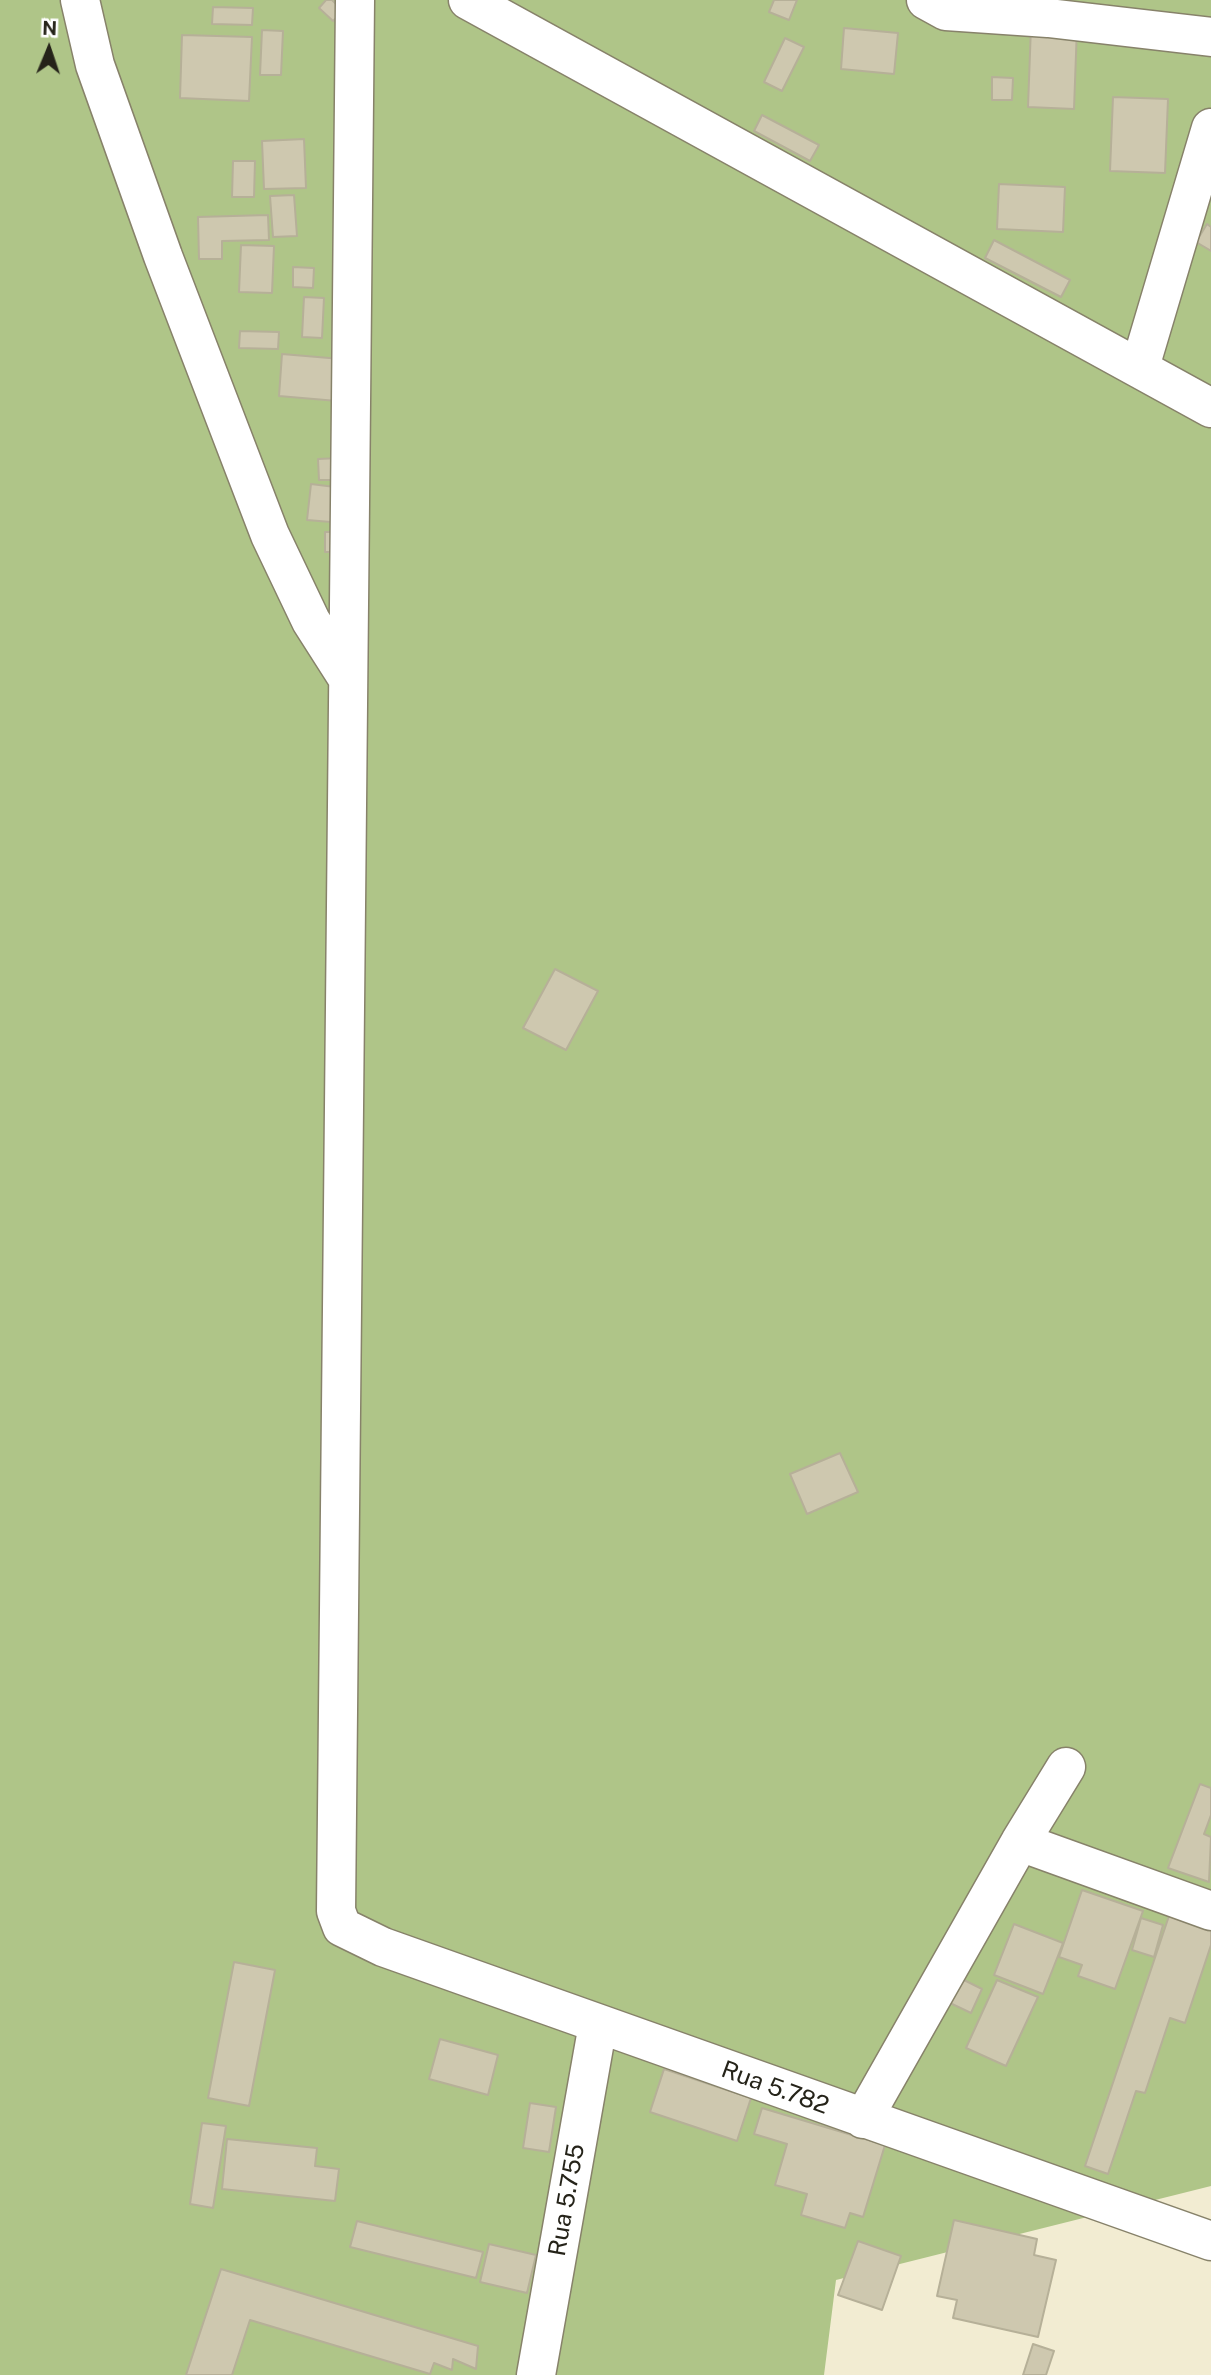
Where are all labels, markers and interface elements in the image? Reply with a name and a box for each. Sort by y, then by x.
north arrow [14,14,84,84]
text: N [42,17,58,39]
street label: Rua 5.782 [717,2055,833,2121]
street label: Rua 5.755 [543,2141,591,2259]

